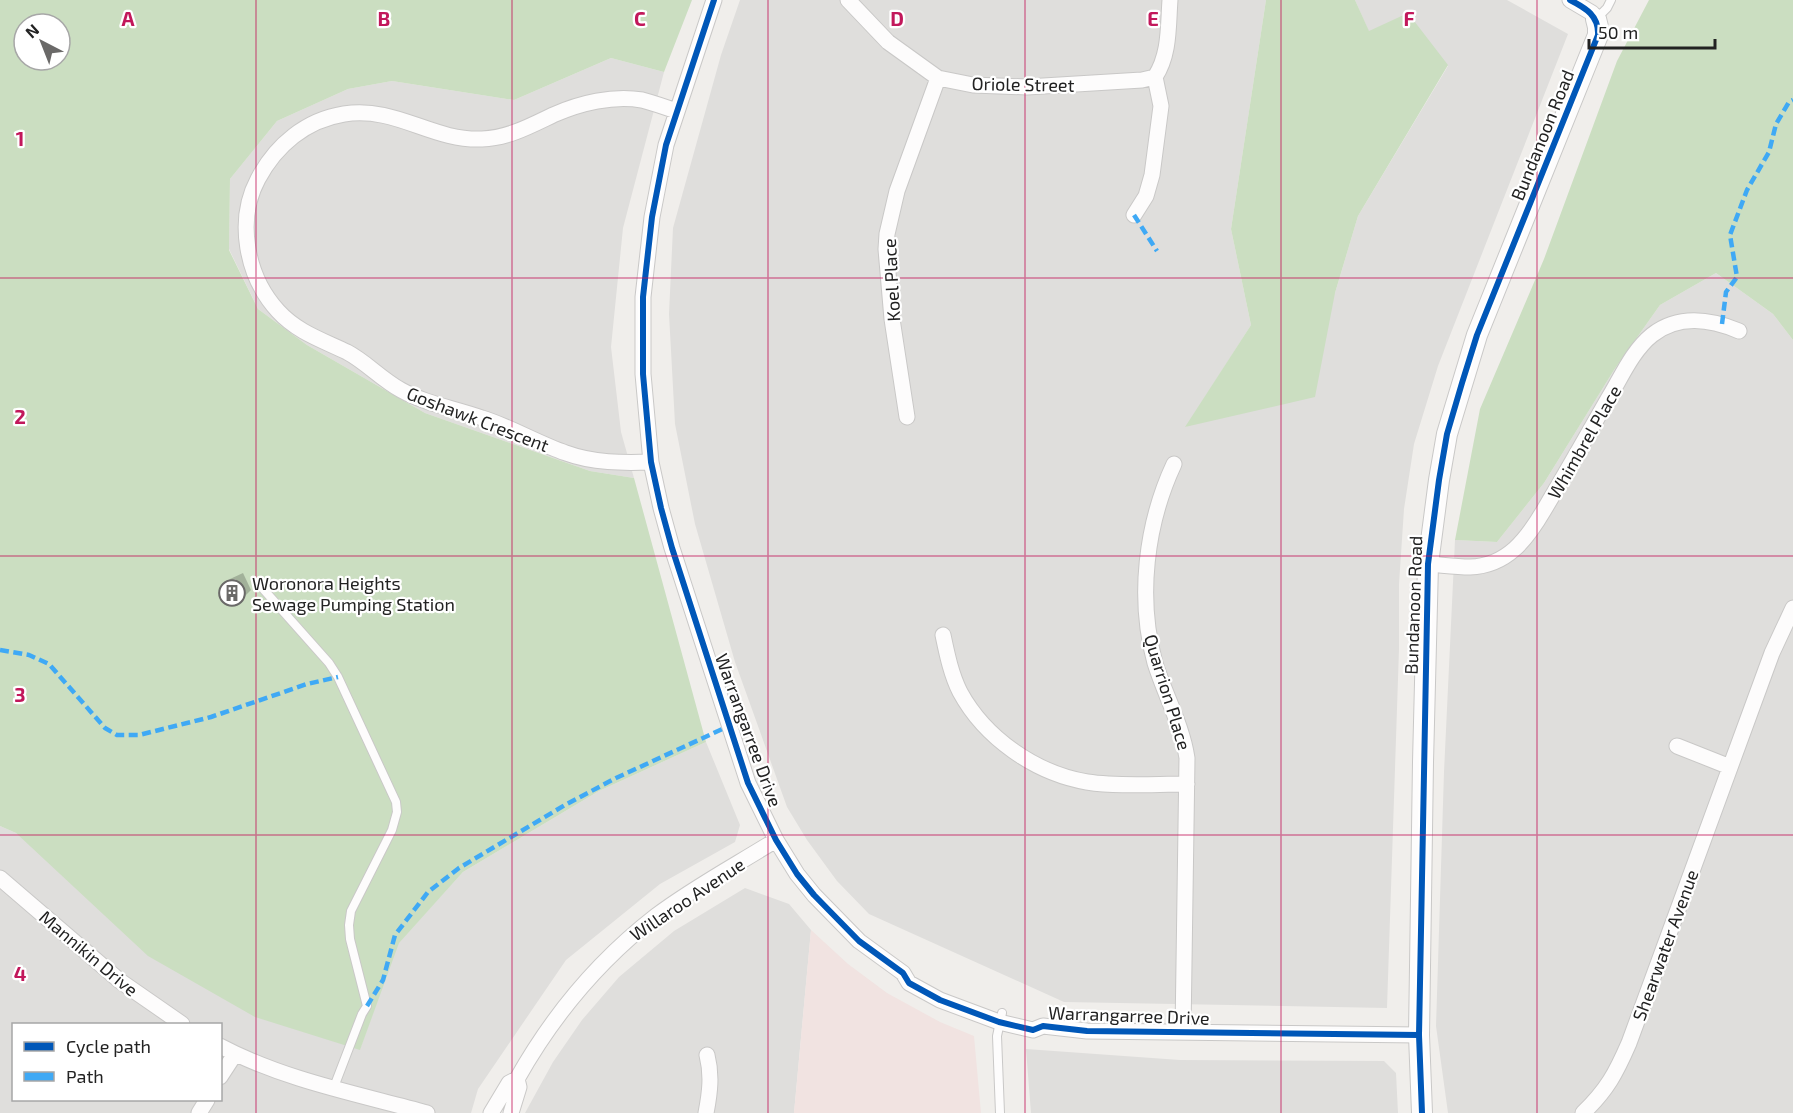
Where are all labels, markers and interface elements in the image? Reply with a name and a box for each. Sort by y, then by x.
text: A [121,6,135,30]
text: B [378,6,390,30]
text: C [634,6,646,30]
text: D [890,6,904,30]
text: E [1147,6,1159,30]
text: F [1403,6,1415,30]
north arrow [12,12,72,72]
scale bar [1589,12,1715,50]
text: N [21,20,42,41]
text: 50 m [1598,21,1638,43]
street label: Bundanoon Road [1506,66,1578,204]
street label: Oriole Street [971,72,1075,96]
text: 1 [16,126,24,150]
street label: Koel Place [878,238,904,322]
street label: Whimbrel Place [1543,381,1625,503]
street label: Goshawk Crescent [404,382,552,456]
text: 2 [14,404,26,428]
street label: Bundanoon Road [1400,535,1426,675]
place label: Woronora Heights Sewage Pumping Station [252,572,455,615]
building icon: Woronora Heights Sewage Pumping Station [217,578,247,608]
street label: Quarrion Place [1140,631,1196,753]
street label: Warrangarree Drive [711,650,787,810]
text: 3 [14,682,26,706]
street label: Willaroo Avenue [626,853,748,945]
street label: Shearwater Avenue [1627,866,1703,1024]
street label: Mannikin Drive [35,905,143,1001]
text: 4 [14,961,27,985]
street label: Warrangarree Drive [1048,1001,1210,1029]
legend [12,1023,222,1101]
text: Cycle path [66,1035,151,1057]
text: Path [66,1065,104,1087]

